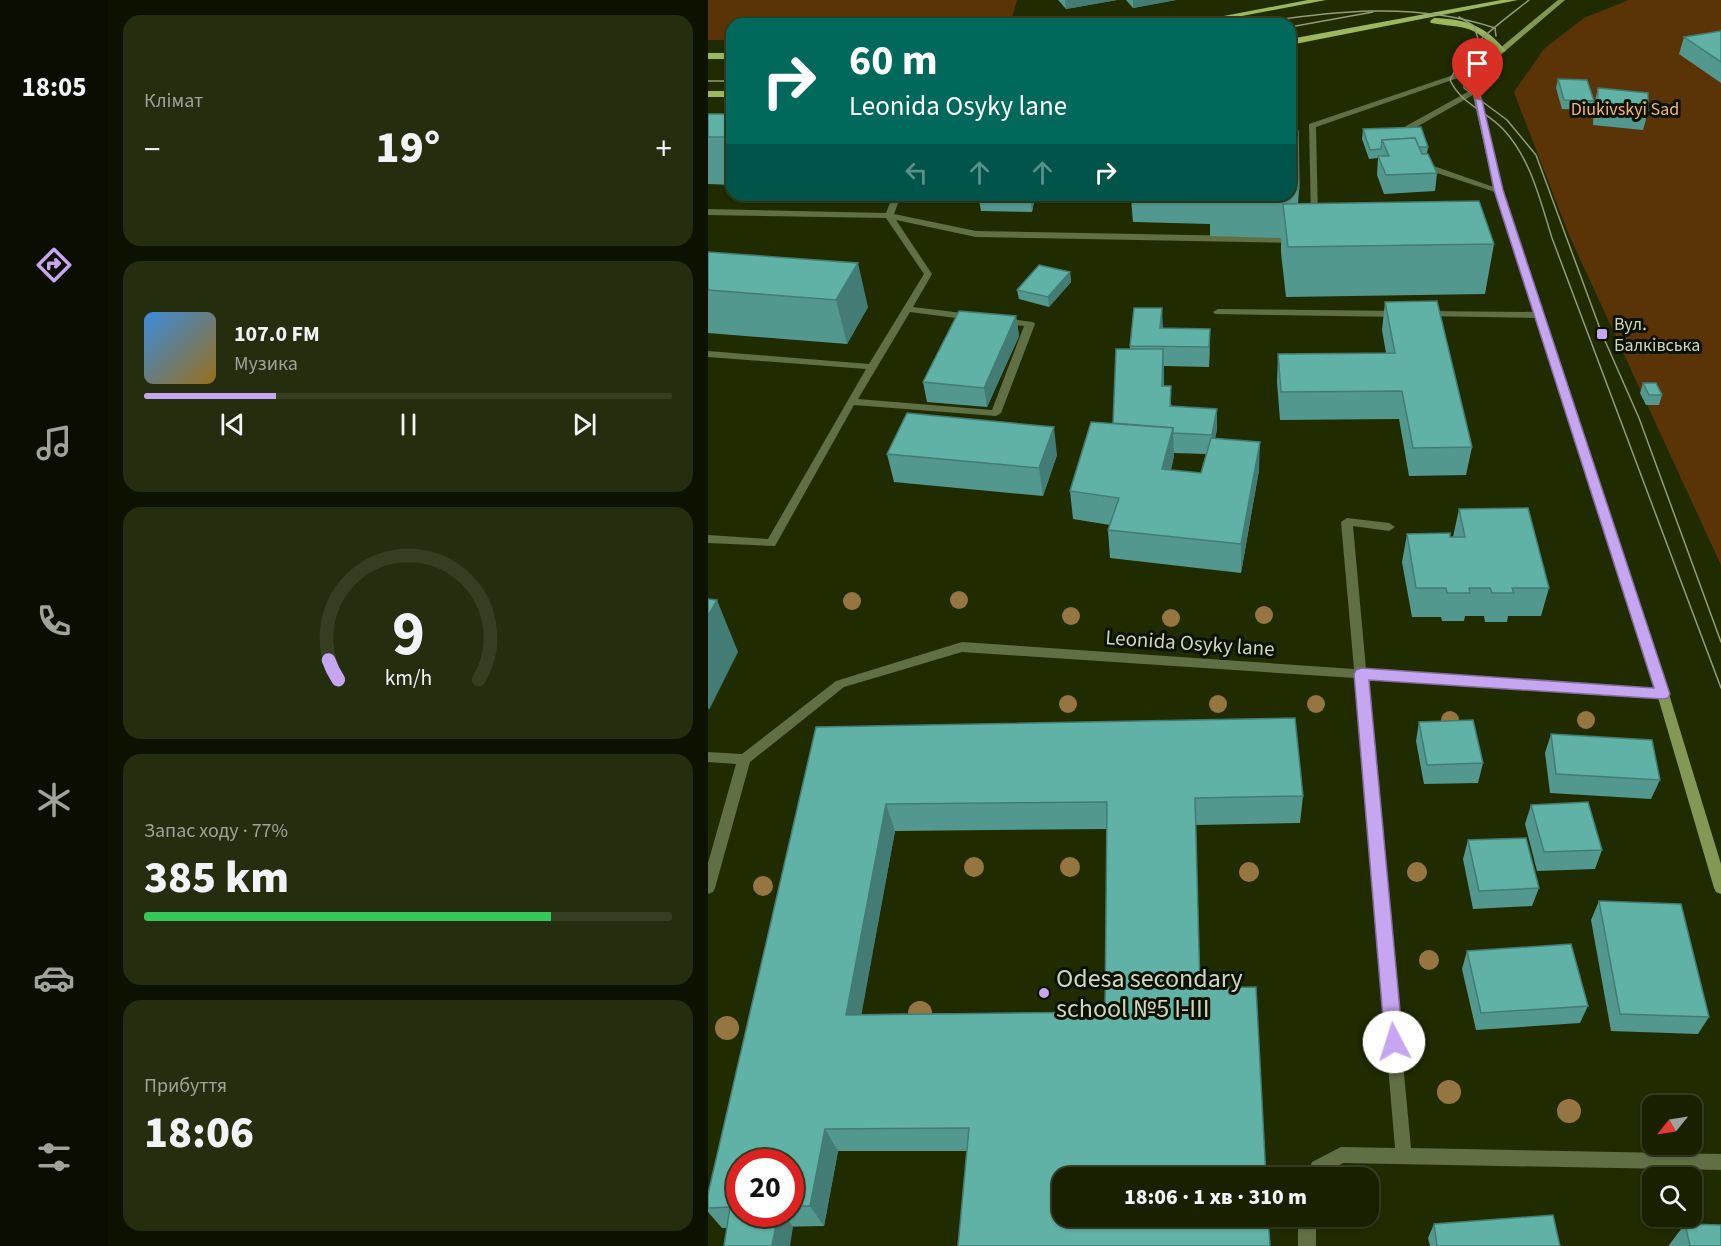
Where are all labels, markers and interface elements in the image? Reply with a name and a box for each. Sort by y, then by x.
text: 60 m [849,31,938,91]
pin [1452,38,1503,100]
icon: right [750,42,828,120]
icon: arrive [1461,47,1494,80]
text: 18:05 [21,68,87,107]
text: Клімат [144,87,203,115]
text: Leonida Osyky lane [849,87,1067,126]
park label: Diukivskyi Sad [1571,97,1679,122]
text: 19° [376,116,440,180]
text: − [144,126,160,173]
text: + [656,126,672,173]
icon: left [900,156,933,189]
icon: ahead [963,156,996,189]
icon: ahead [1026,156,1059,189]
icon: right [1089,156,1122,189]
icon: directions [33,244,75,286]
place label: Вул. Балківська [1614,312,1700,358]
text: 107.0 FM [234,318,320,350]
marker: Вул. Балківська [1595,327,1609,341]
text: Музика [234,350,298,378]
icon: previous [216,408,249,441]
icon: pause [392,408,425,441]
icon: next [568,408,601,441]
icon: music [33,422,75,464]
text: 9 [392,590,424,679]
icon: phone [33,600,75,642]
street label: Leonida Osyky lane [1104,622,1276,664]
text: km/h [384,663,432,694]
icon: climate [33,779,75,821]
text: Запас ходу · 77% [144,817,288,845]
text: 385 km [144,846,289,910]
icon: car [33,957,75,999]
place label: Odesa secondary school №5 I-III [1056,960,1243,1027]
marker: Odesa secondary school №5 I-III [1037,986,1051,1000]
position arrow [1362,1010,1426,1074]
text: Прибуття [144,1072,227,1100]
north arrow [1642,1095,1702,1155]
map controls [1642,1095,1702,1227]
text: 18:06 [144,1101,254,1165]
icon: filters [33,1136,75,1178]
speed limit sign: 20 [726,1149,804,1227]
button: search [1642,1167,1702,1227]
text: 18:06 · 1 хв · 310 m [1124,1181,1307,1213]

